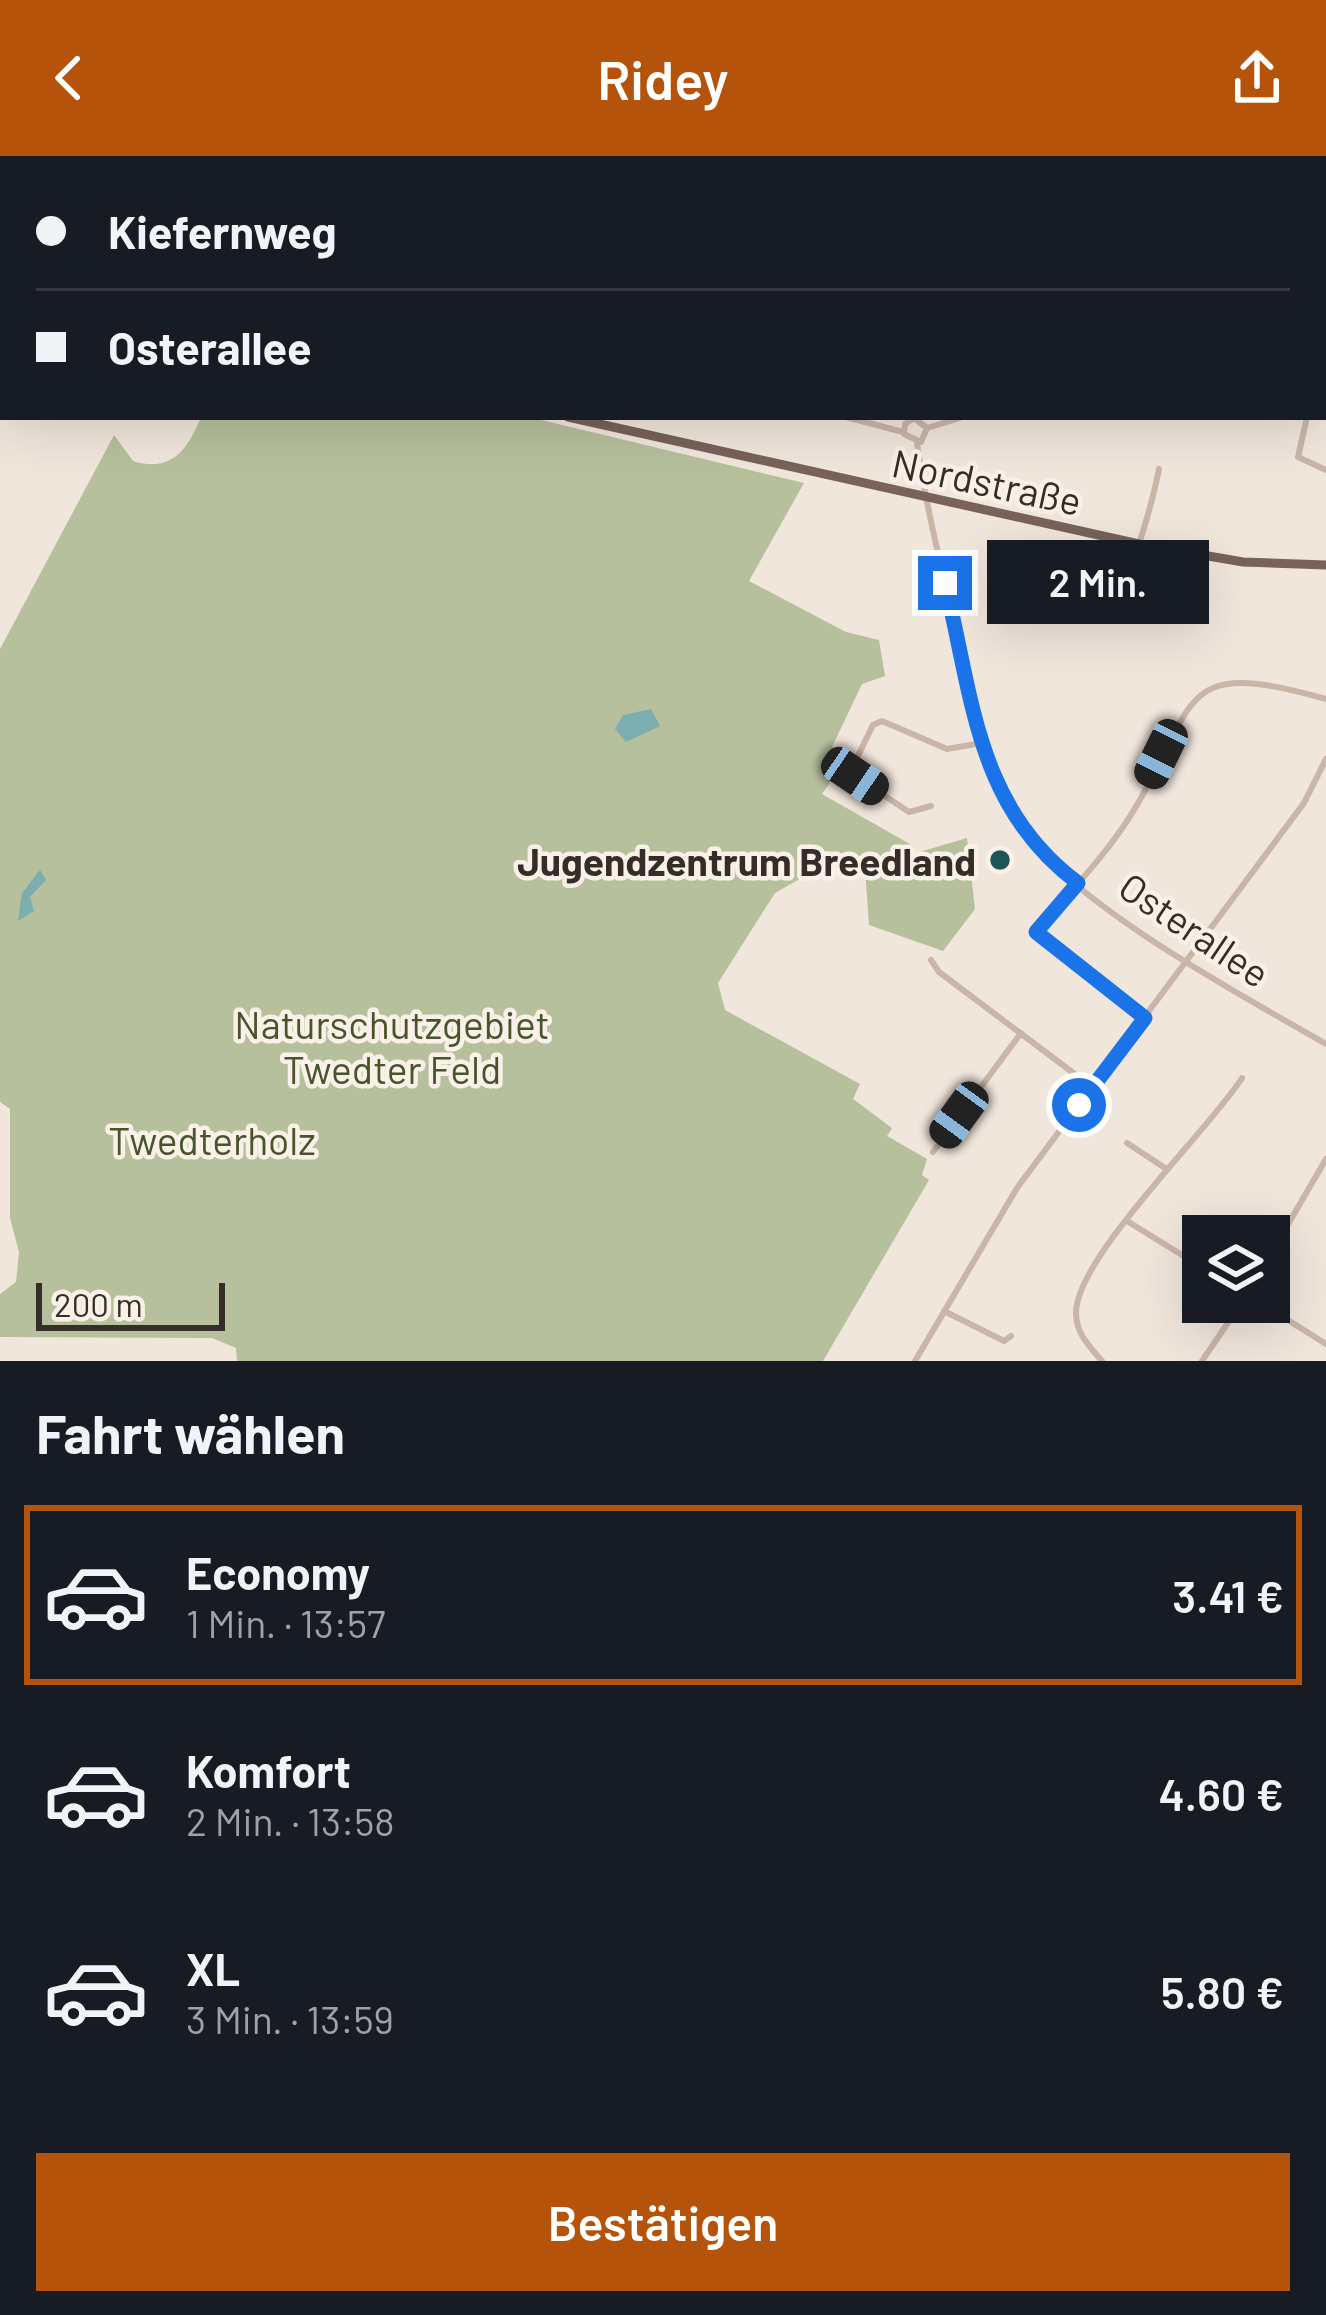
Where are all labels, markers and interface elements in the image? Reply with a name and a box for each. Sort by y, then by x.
icon: back [36,45,102,111]
icon: share [1224,45,1290,111]
text: Ridey [597,46,729,111]
text: Kiefernweg [108,204,336,258]
text: Osterallee [108,320,312,374]
street label: Nordstraße [888,438,1086,524]
callout: 2 Min. [987,541,1209,625]
route end [918,556,972,610]
text: 2 Min. [1049,558,1147,605]
car [1129,714,1193,794]
car [815,741,895,811]
place label: Jugendzentrum Breedland [517,837,976,884]
marker: Jugendzentrum Breedland [987,847,1013,873]
street label: Osterallee [1111,862,1279,996]
park label: Naturschutzgebiet Twedter Feld [234,1000,550,1092]
car [923,1075,995,1155]
route start [1052,1078,1106,1132]
park label: Twedterholz [108,1116,316,1163]
map controls [1182,1215,1290,1323]
button: layers [1182,1215,1290,1323]
scale bar [36,1277,225,1330]
text: 200 m [54,1284,143,1324]
text: Fahrt wählen [36,1400,345,1465]
icon: car [42,1541,150,1649]
text: Economy [186,1545,370,1599]
text: 3.41 € [1172,1568,1284,1622]
text: 1 Min. · 13:57 [186,1599,386,1646]
icon: car [42,1739,150,1847]
text: Komfort [186,1743,351,1797]
text: 4.60 € [1158,1766,1284,1820]
text: 2 Min. · 13:58 [186,1797,395,1844]
icon: car [42,1937,150,2045]
text: XL [186,1941,240,1995]
text: 5.80 € [1161,1964,1284,2018]
text: 3 Min. · 13:59 [186,1995,394,2042]
button: Bestätigen [36,2153,1290,2291]

